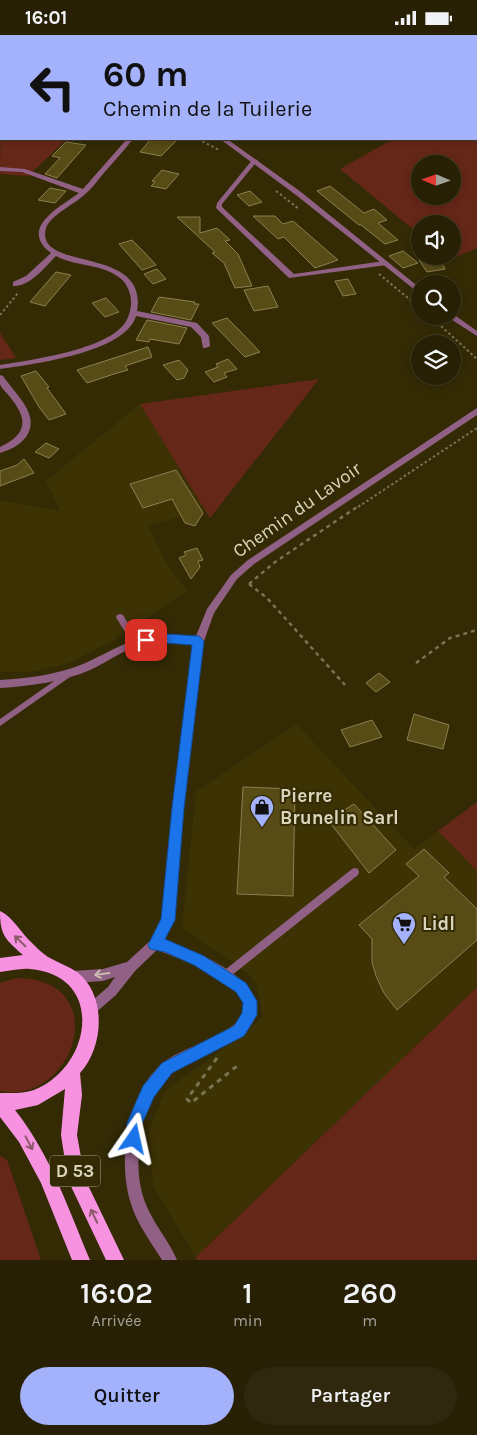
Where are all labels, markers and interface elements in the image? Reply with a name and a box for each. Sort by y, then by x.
text: 16:01 [25,7,67,29]
text: 60 m [103,54,188,95]
icon: left [20,55,85,120]
text: Chemin de la Tuilerie [103,96,312,122]
north arrow [411,155,461,205]
map controls [411,155,461,385]
button: sound [411,215,461,265]
button: search [411,275,461,325]
button: layers [411,335,461,385]
street label: Chemin du Lavoir [229,458,365,562]
pin [125,619,167,661]
icon: arrive [132,626,160,654]
place label: Pierre Brunelin Sarl [280,785,399,829]
shop icon: Pierre Brunelin Sarl [249,794,275,828]
supermarket icon: Lidl [391,911,417,945]
place label: Lidl [422,913,455,935]
one-way arrow [14,935,26,947]
one-way arrow [94,970,110,980]
position arrow [107,1112,159,1164]
one-way arrow [25,1135,34,1150]
road number: D 53 [50,1155,100,1187]
one-way arrow [88,1209,98,1224]
text: 16:02 [80,1275,153,1311]
text: 1 [242,1275,253,1311]
text: 260 [342,1275,397,1311]
text: Arrivée [91,1311,141,1330]
text: min [233,1311,262,1330]
text: m [362,1311,377,1330]
button: Quitter [20,1367,234,1425]
button: Partager [244,1367,457,1425]

